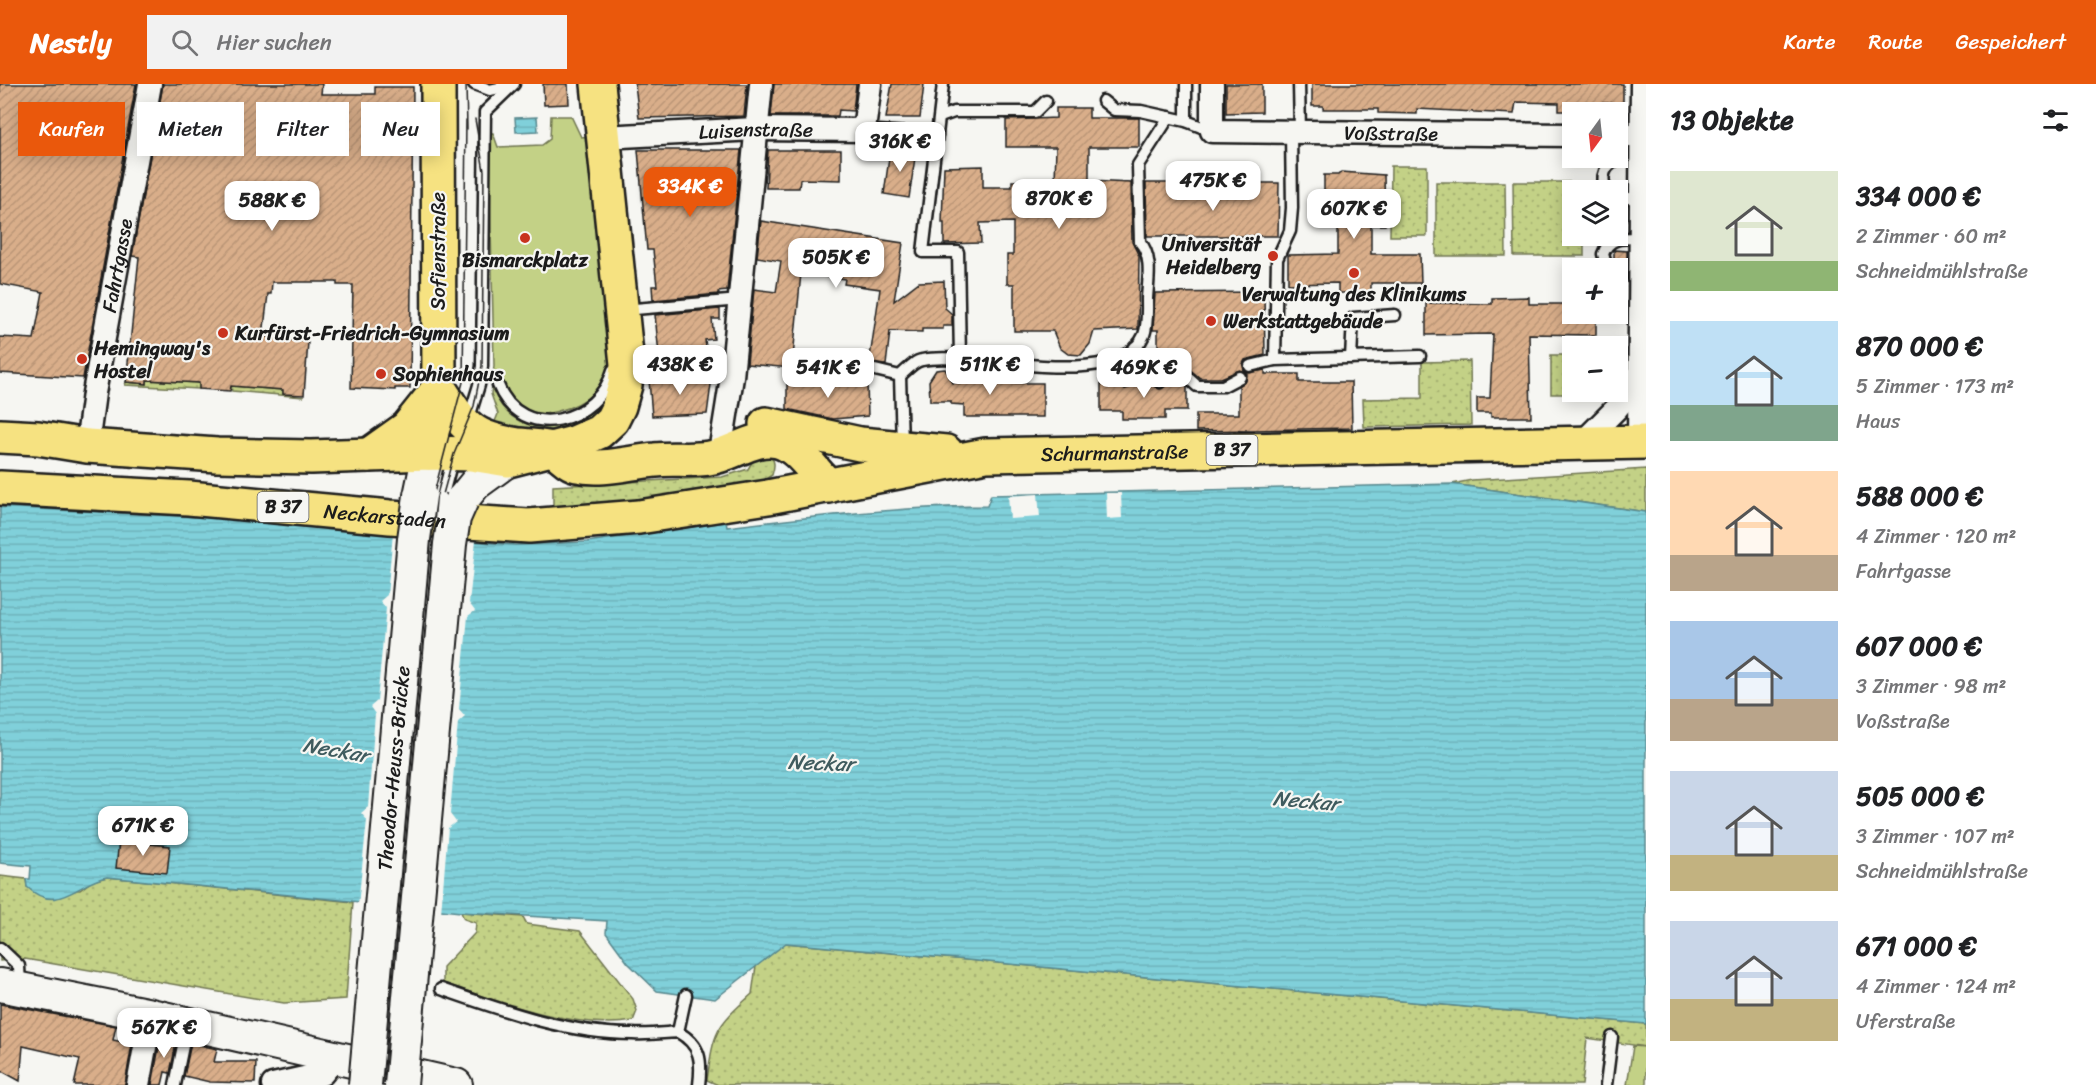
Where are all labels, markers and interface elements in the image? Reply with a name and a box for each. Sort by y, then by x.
search box [147,15,567,69]
text: Nestly [30,18,111,67]
text: Hier suchen [216,23,332,62]
text: Karte [1784,23,1835,61]
text: Route [1868,23,1922,61]
text: Gespeichert [1955,23,2066,61]
icon: search [168,26,201,59]
text: 13 Objekte [1670,97,1794,143]
chip: Kaufen [18,102,125,156]
chip: Mieten [137,102,244,156]
chip: Filter [256,102,349,156]
chip: Neu [361,102,440,156]
north arrow [1562,102,1628,168]
map controls [1562,102,1628,402]
icon: filters [2039,104,2072,137]
street label: Luisenstraße [698,111,813,149]
street label: Voßstraße [1344,115,1438,151]
pin: 316K € [851,122,949,173]
text: 316K € [869,124,931,159]
pin: 475K € [1164,161,1262,212]
text: 475K € [1180,163,1246,198]
pin: 334K € [641,167,739,218]
text: 334K € [657,169,723,204]
text: 334 000 € [1856,173,1981,219]
pin: 870K € [1010,179,1108,230]
button: layers [1562,180,1628,246]
pin: 588K € [223,181,321,232]
text: 870K € [1026,181,1092,216]
text: 588K € [239,183,305,218]
pin: 607K € [1305,189,1403,240]
text: 607K € [1321,191,1387,226]
street label: Sofienstraße [421,192,456,310]
icon: home [1718,195,1790,267]
street label: Fahrtgasse [91,215,143,315]
text: 2 Zimmer · 60 m² [1856,219,2007,254]
place label: Universität Heidelberg [1162,227,1263,285]
marker: Bismarckplatz [518,231,532,245]
pin: 505K € [787,238,885,289]
text: 505K € [802,240,870,275]
place label: Bismarckplatz [462,243,589,278]
marker: Universität Heidelberg [1266,249,1280,263]
text: Schneidmühlstraße [1856,254,2028,289]
button: + [1562,258,1628,324]
marker: Verwaltung des Klinikums [1347,266,1361,280]
place label: Verwaltung des Klinikums [1242,277,1467,312]
place label: Werkstattgebäude [1223,304,1384,339]
marker: Werkstattgebäude [1204,314,1218,328]
place label: Kurfürst-Friedrich-Gymnasium [234,316,510,351]
text: 870 000 € [1856,323,1983,369]
marker: Kurfürst-Friedrich-Gymnasium [216,326,230,340]
place label: Hemingway's Hostel [93,331,211,389]
button: − [1562,336,1628,402]
pin: 438K € [631,345,729,396]
pin: 511K € [941,345,1039,396]
icon: home [1718,345,1790,417]
text: 438K € [647,347,713,382]
text: 511K € [960,347,1020,382]
pin: 541K € [779,348,877,399]
pin: 469K € [1095,348,1193,399]
text: 541K € [796,350,860,385]
text: 469K € [1111,350,1177,385]
marker: Hemingway's Hostel [75,352,89,366]
place label: Sophienhaus [392,357,504,392]
marker: Sophienhaus [374,367,388,381]
text: 5 Zimmer · 173 m² [1856,369,2014,404]
text: Haus [1856,404,1900,439]
street label: Schurmanstraße [1041,434,1189,471]
road number: B 37 [1206,435,1258,465]
text: 588 000 € [1856,473,1983,519]
road number: B 37 [258,492,308,522]
street label: Neckarstaden [322,493,447,538]
icon: home [1718,495,1790,567]
text: 4 Zimmer · 120 m² [1856,519,2016,554]
text: Fahrtgasse [1856,554,1951,589]
text: 607 000 € [1856,623,1982,669]
icon: home [1718,645,1790,717]
street label: Theodor-Heuss-Brücke [367,664,420,872]
text: 3 Zimmer · 98 m² [1856,669,2006,704]
text: Voßstraße [1856,704,1950,739]
water label: Neckar [300,726,375,775]
water label: Neckar [787,743,858,783]
text: 505 000 € [1856,773,1984,819]
water label: Neckar [1271,779,1344,823]
icon: home [1718,795,1790,867]
pin: 671K € [94,806,192,857]
text: 671K € [112,808,174,843]
text: 3 Zimmer · 107 m² [1856,819,2015,854]
text: Schneidmühlstraße [1856,854,2028,889]
text: 671 000 € [1856,923,1977,969]
icon: home [1718,945,1790,1017]
text: 4 Zimmer · 124 m² [1856,969,2016,1004]
text: Uferstraße [1856,1004,1955,1039]
pin: 567K € [115,1008,213,1059]
text: 567K € [131,1010,197,1045]

